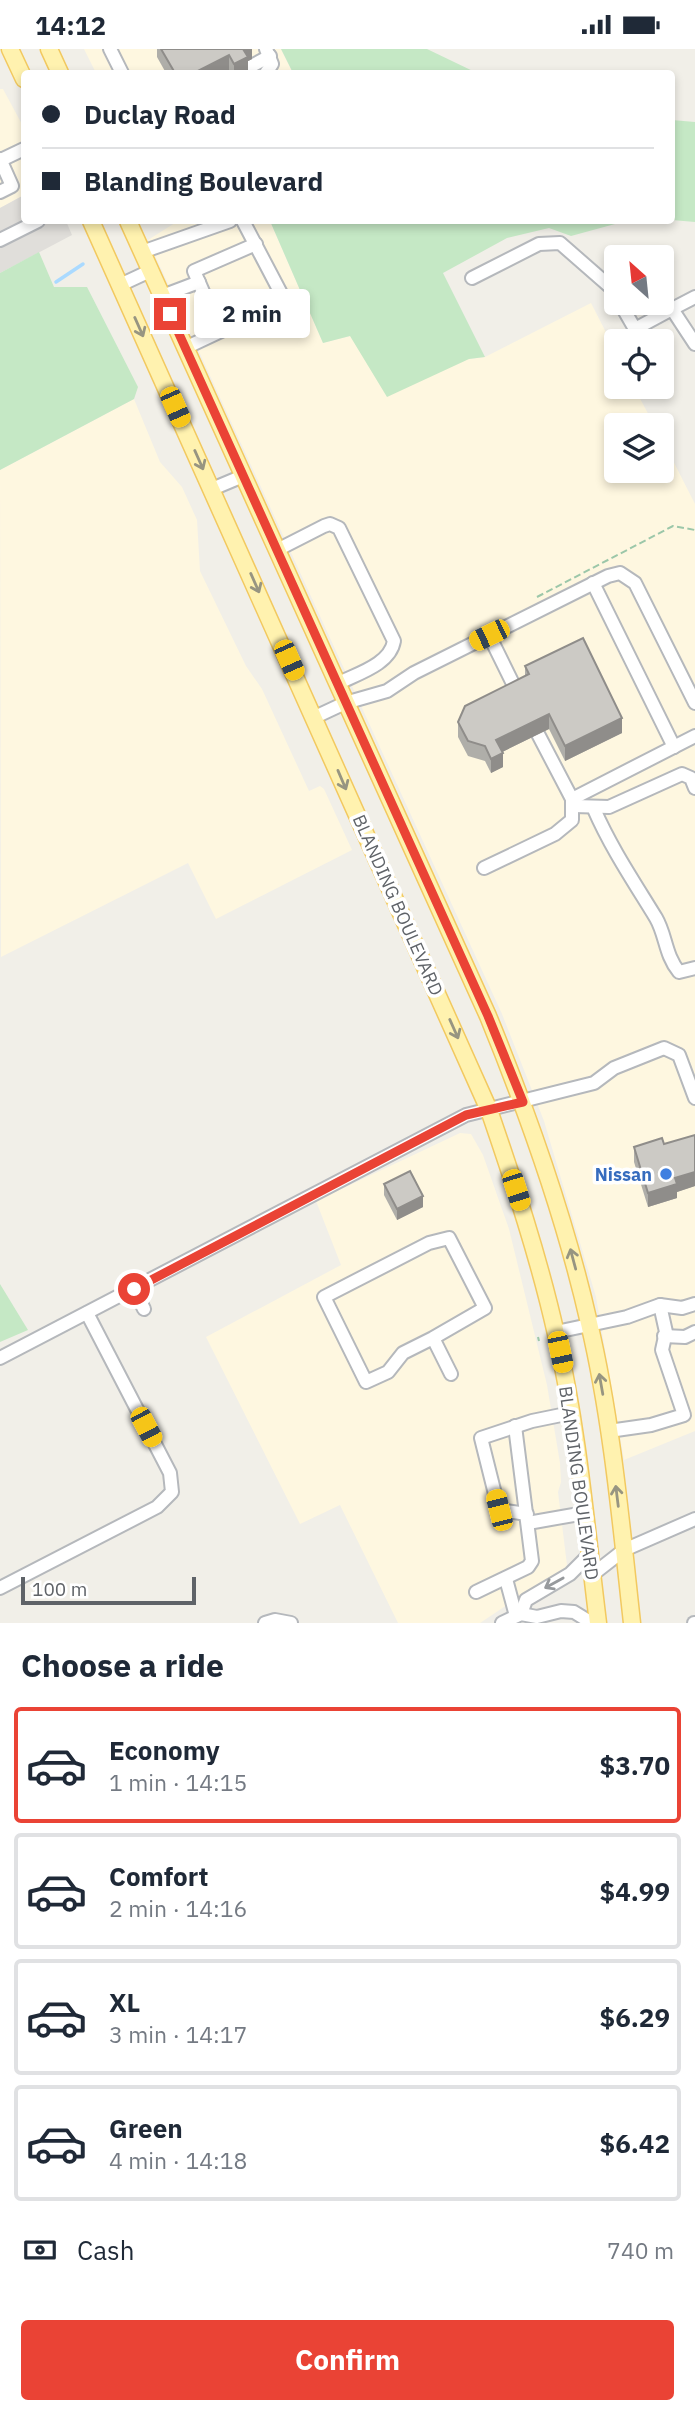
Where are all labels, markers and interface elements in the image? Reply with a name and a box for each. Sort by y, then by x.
text: 14:12 [35,8,106,42]
text: Duclay Road [84,97,236,131]
text: Blanding Boulevard [84,164,323,198]
north arrow [604,245,674,315]
map controls [604,245,674,483]
callout: 2 min [194,289,310,339]
route end [154,298,186,330]
text: 2 min [222,298,282,328]
one-way arrow [133,316,146,338]
button: locate [604,329,674,399]
car [157,384,194,430]
button: layers [604,413,674,483]
one-way arrow [193,449,206,471]
one-way arrow [248,572,262,593]
car [466,616,513,654]
car [271,637,308,683]
one-way arrow [336,769,349,790]
street label: BLANDING BOULEVARD [348,811,448,999]
one-way arrow [448,1017,461,1039]
place label: Nissan [595,1163,652,1186]
marker: Nissan [658,1166,674,1182]
car [500,1167,533,1213]
one-way arrow [566,1248,579,1271]
route start [118,1273,150,1305]
car [546,1329,575,1375]
one-way arrow [594,1373,607,1396]
street label: BLANDING BOULEVARD [554,1385,604,1581]
car [127,1404,166,1450]
one-way arrow [611,1485,624,1508]
car [484,1487,515,1533]
scale bar [21,1574,196,1606]
one-way arrow [544,1576,564,1590]
text: 100 m [32,1577,87,1601]
text: Choose a ride [21,1644,224,1686]
text: Economy [109,1733,220,1767]
icon: car [25,1734,88,1797]
text: $3.70 [600,1748,670,1782]
text: 1 min · 14:15 [109,1767,247,1797]
text: Comfort [109,1859,208,1893]
icon: car [25,1860,88,1923]
text: $4.99 [600,1874,670,1908]
text: 2 min · 14:16 [109,1893,247,1923]
text: XL [109,1985,140,2019]
icon: car [25,1986,88,2049]
text: $6.29 [600,2000,670,2034]
text: 3 min · 14:17 [109,2019,247,2049]
text: Green [109,2111,183,2145]
icon: car [25,2112,88,2175]
text: $6.42 [600,2126,670,2160]
text: 4 min · 14:18 [109,2145,247,2175]
icon: cash [21,2231,59,2269]
text: Cash [77,2233,134,2267]
text: 740 m [607,2235,674,2265]
button: Confirm [21,2320,674,2400]

